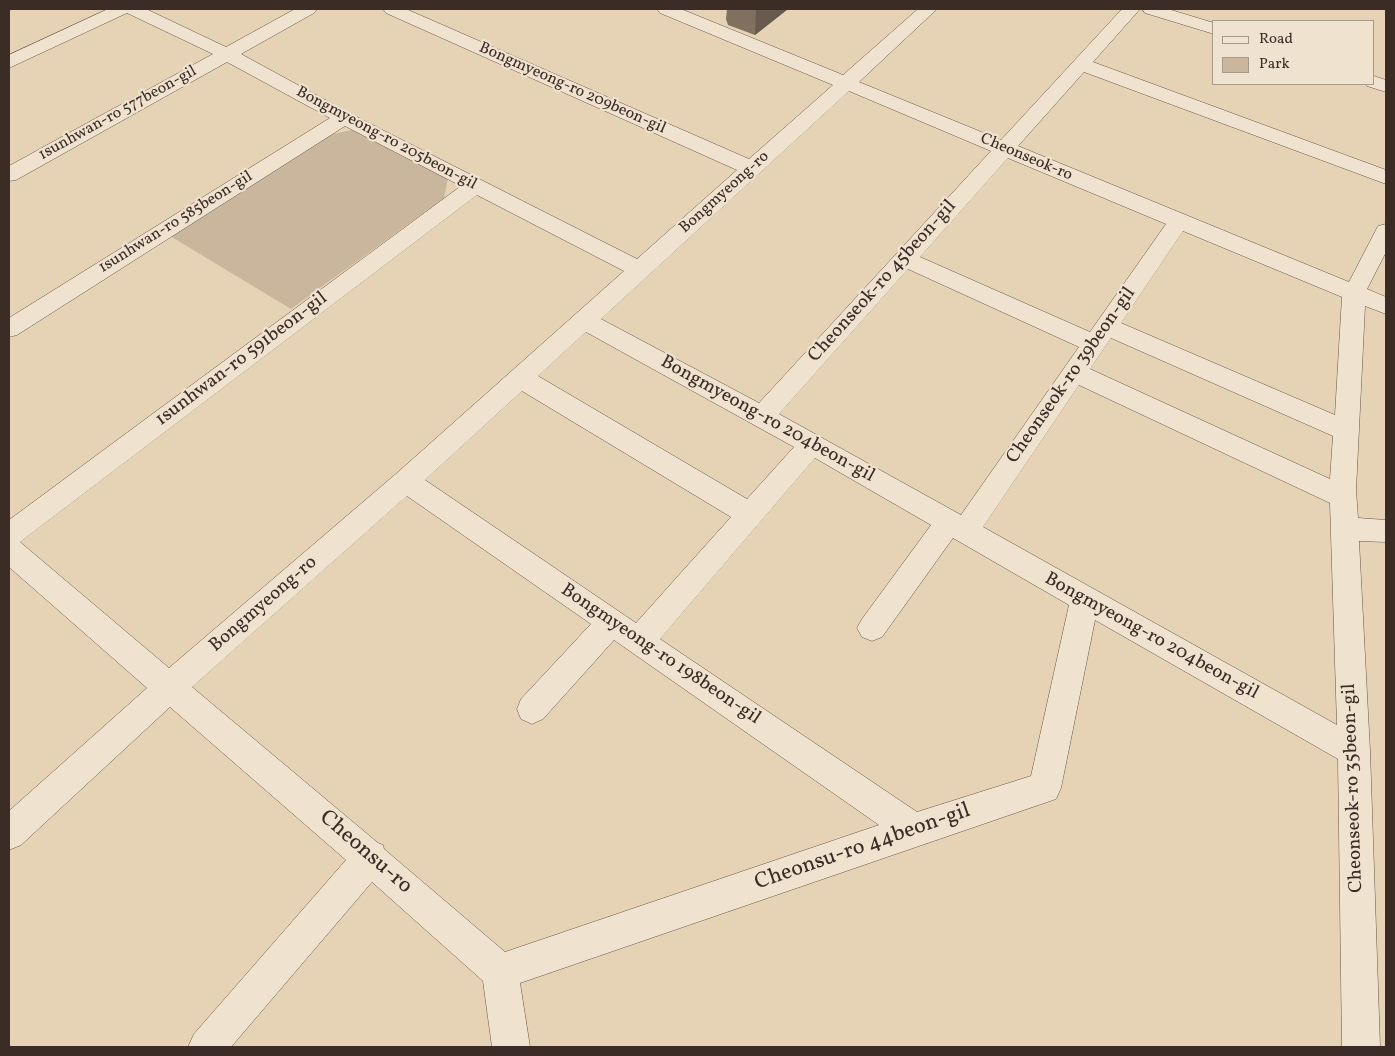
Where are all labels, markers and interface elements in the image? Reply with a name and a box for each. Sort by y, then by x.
legend [1212,20,1375,85]
text: Road [1259,29,1293,50]
street label: Bongmyeong-ro 209beon-gil [476,39,668,139]
text: Park [1259,54,1290,75]
street label: 1sunhwan-ro 577beon-gil [36,63,200,165]
street label: Bongmyeong-ro 205beon-gil [292,83,480,195]
street label: Cheonseok-ro [977,130,1075,186]
street label: Bongmyeong-ro [676,148,774,238]
street label: 1sunhwan-ro 585beon-gil [96,168,256,278]
street label: Cheonseok-ro 45beon-gil [804,196,962,368]
street label: Cheonseok-ro 39beon-gil [1002,284,1142,468]
street label: 1sunhwan-ro 591beon-gil [152,288,332,432]
street label: Bongmyeong-ro 204beon-gil [656,352,878,488]
street label: Bongmyeong-ro [205,552,323,658]
street label: Bongmyeong-ro 204beon-gil [1040,569,1262,705]
street label: Bongmyeong-ro 198beon-gil [556,580,764,730]
street label: Cheonseok-ro 35beon-gil [1339,683,1369,893]
street label: Cheonsu-ro 44beon-gil [752,799,974,897]
street label: Cheonsu-ro [313,805,417,901]

